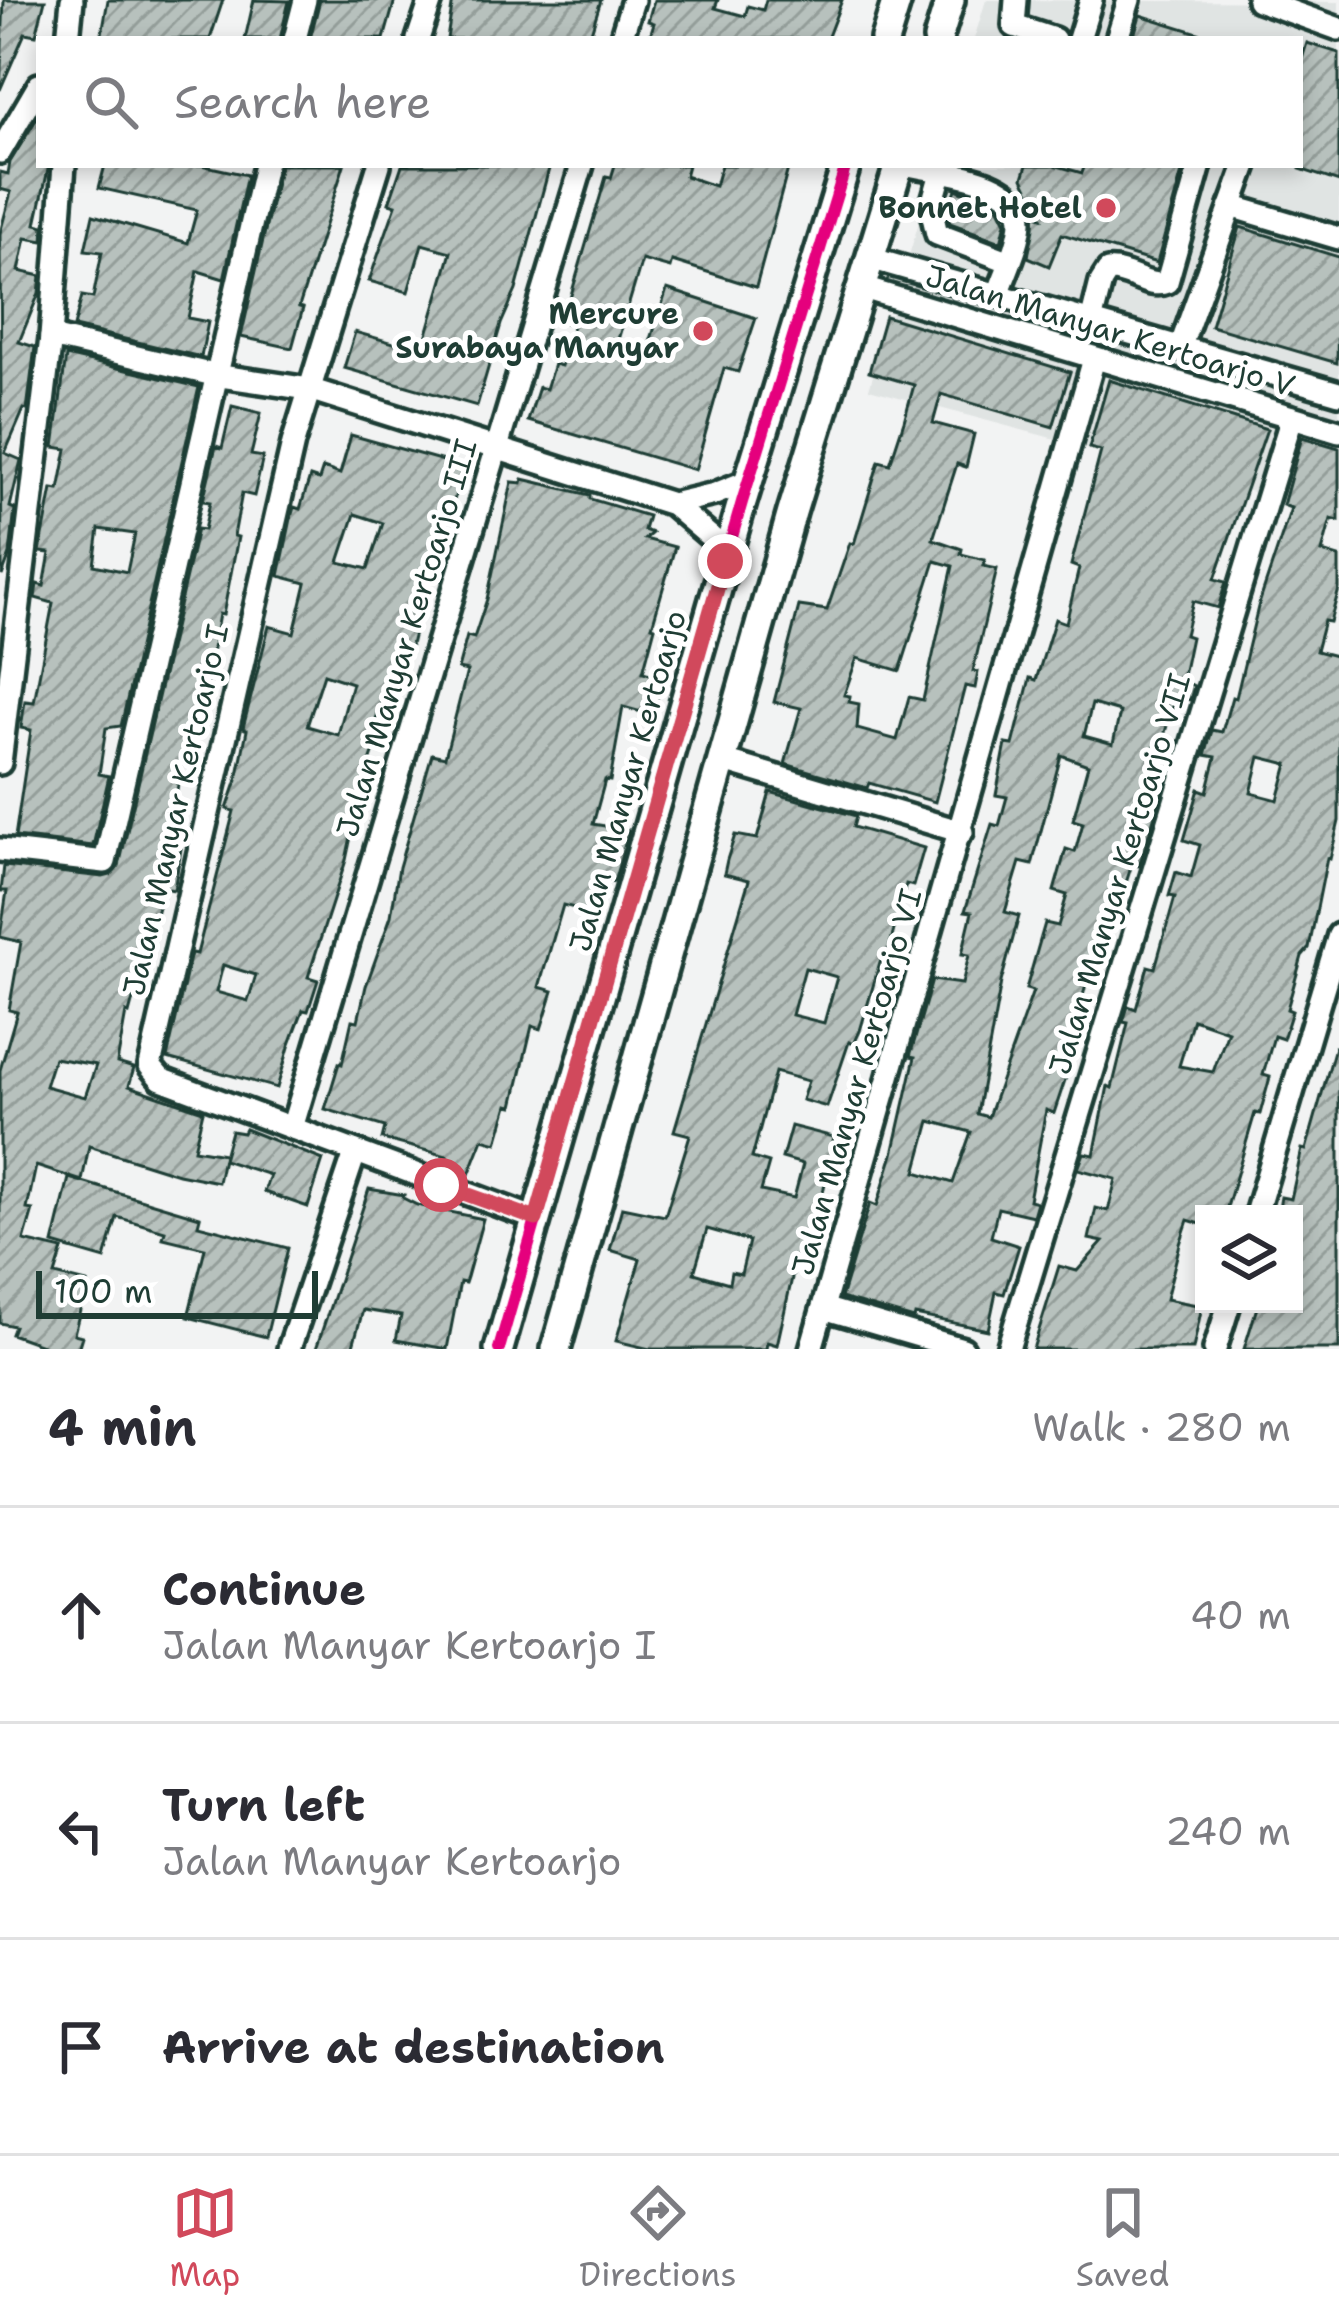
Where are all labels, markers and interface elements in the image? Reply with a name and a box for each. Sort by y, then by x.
search box [36,36,1303,168]
icon: search [78,69,144,135]
text: Search here [174,72,431,132]
place label: Bonnet Hotel [878,187,1082,228]
marker: Bonnet Hotel [1093,195,1119,221]
street label: Jalan Manyar Kertoarjo V [921,255,1300,406]
place label: Mercure Surabaya Manyar [395,293,679,368]
marker: Mercure Surabaya Manyar [690,318,716,344]
street label: Jalan Manyar Kertoarjo III [326,434,487,842]
route end [698,534,752,588]
street label: Jalan Manyar Kertoarjo [559,605,696,956]
street label: Jalan Manyar Kertoarjo I [113,620,238,1000]
street label: Jalan Manyar Kertoarjo VII [1039,668,1200,1079]
street label: Jalan Manyar Kertoarjo VI [782,884,931,1280]
route start [414,1158,468,1212]
map controls [1195,1205,1303,1313]
button: layers [1195,1205,1303,1313]
scale bar [36,1265,318,1318]
text: 100 m [54,1269,153,1314]
text: 4 min [48,1393,197,1461]
text: Walk · 280 m [1032,1401,1291,1453]
text: Continue [162,1559,366,1619]
icon: ahead [48,1582,114,1648]
text: 40 m [1190,1589,1291,1641]
text: Jalan Manyar Kertoarjo I [162,1619,656,1671]
text: Turn left [162,1775,365,1835]
icon: left [48,1798,114,1864]
text: 240 m [1165,1805,1291,1857]
text: Jalan Manyar Kertoarjo [162,1835,621,1887]
icon: arrive [48,2014,114,2080]
text: Arrive at destination [162,2017,665,2077]
tab: Map [170,2180,240,2297]
tab: Directions [579,2180,737,2297]
tab: Saved [1076,2180,1169,2297]

